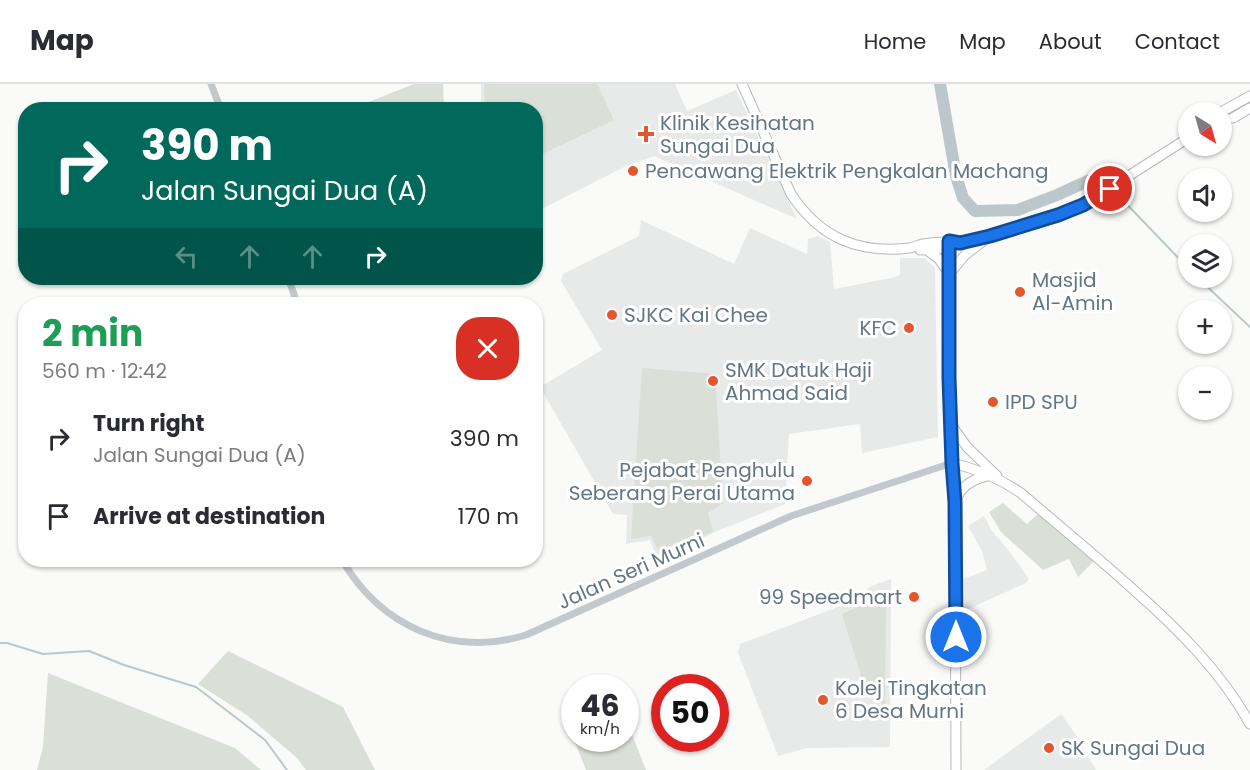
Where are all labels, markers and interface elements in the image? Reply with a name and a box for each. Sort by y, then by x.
text: Map [30,21,94,60]
text: Home [864,27,926,56]
text: Map [959,27,1006,56]
text: About [1039,27,1102,56]
text: Contact [1135,27,1220,56]
north arrow [1178,102,1232,156]
map controls [1178,102,1232,420]
place label: Klinik Kesihatan Sungai Dua [660,109,815,160]
text: 390 m [141,116,273,175]
marker: Klinik Kesihatan Sungai Dua [637,125,655,143]
icon: right [42,126,120,204]
place label: Pencawang Elektrik Pengkalan Machang [645,157,1048,185]
pin [1084,163,1135,214]
marker: Pencawang Elektrik Pengkalan Machang [626,164,640,178]
button: sound [1178,168,1232,222]
text: Jalan Sungai Dua (A) [141,172,428,209]
icon: arrive [1093,172,1126,205]
button: layers [1178,234,1232,288]
icon: left [170,240,203,273]
icon: ahead [233,240,266,273]
icon: ahead [296,240,329,273]
icon: right [359,240,392,273]
place label: Masjid Al-Amin [1032,266,1113,317]
marker: Masjid Al-Amin [1013,285,1027,299]
button: + [1178,300,1232,354]
place label: SJKC Kai Chee [624,301,768,329]
text: 2 min [42,308,143,359]
marker: SJKC Kai Chee [605,308,619,322]
place label: KFC [860,314,897,342]
button: close [456,317,519,380]
marker: KFC [902,321,916,335]
place label: SMK Datuk Haji Ahmad Said [725,356,872,407]
text: 560 m · 12:42 [42,357,167,385]
button: − [1178,366,1232,420]
marker: SMK Datuk Haji Ahmad Said [706,374,720,388]
place label: IPD SPU [1005,388,1078,416]
marker: IPD SPU [986,395,1000,409]
text: Turn right [93,408,204,439]
icon: right [42,422,75,455]
text: 390 m [450,423,519,454]
text: Jalan Sungai Dua (A) [93,441,306,469]
place label: Pejabat Penghulu Seberang Perai Utama [569,456,795,507]
marker: Pejabat Penghulu Seberang Perai Utama [800,474,814,488]
icon: arrive [42,500,75,533]
text: Arrive at destination [93,501,325,532]
text: 170 m [458,501,519,532]
street label: Jalan Seri Murni [553,526,709,616]
place label: 99 Speedmart [759,583,902,611]
marker: 99 Speedmart [907,590,921,604]
position arrow [924,605,988,669]
speed limit sign: 50 [651,674,729,752]
place label: Kolej Tingkatan 6 Desa Murni [835,674,987,725]
text: 46 [580,684,620,727]
marker: Kolej Tingkatan 6 Desa Murni [816,693,830,707]
text: km/h [580,718,620,739]
place label: SK Sungai Dua [1061,734,1205,762]
marker: SK Sungai Dua [1042,741,1056,755]

